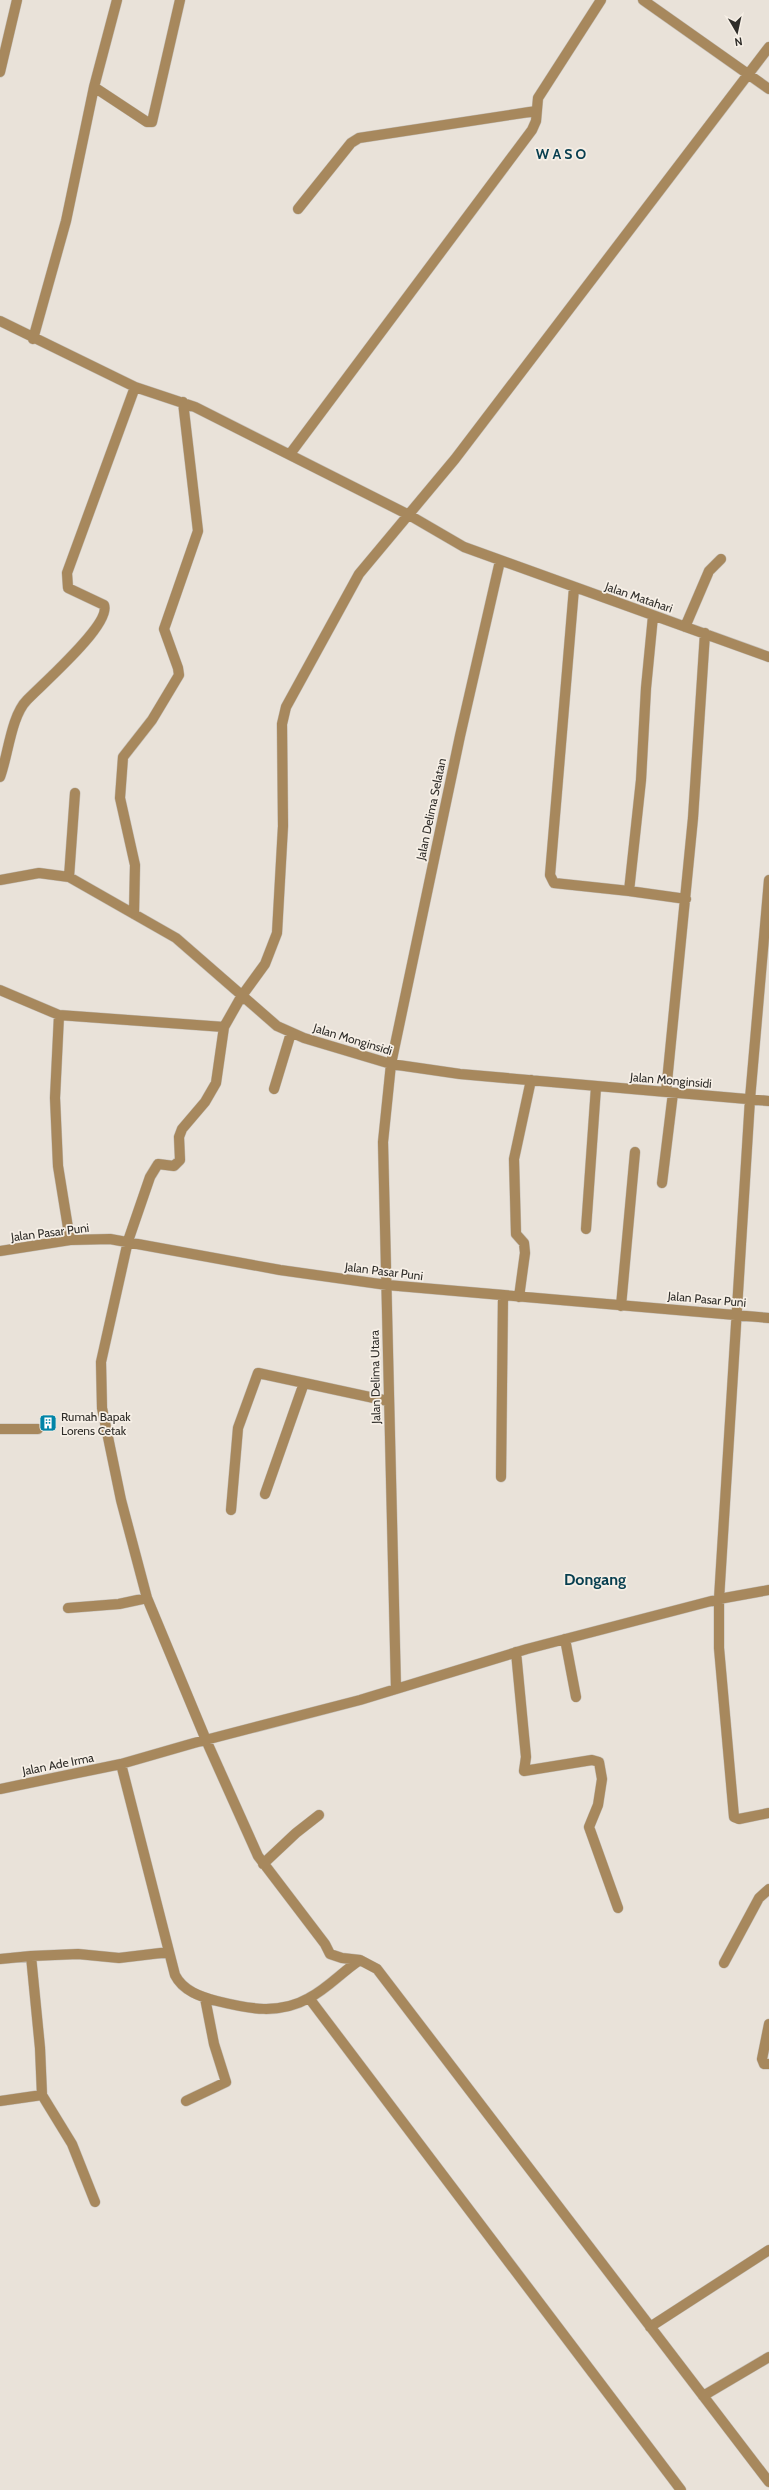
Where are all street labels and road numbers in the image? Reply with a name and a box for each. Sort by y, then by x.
street label: Jalan Matahari [602,578,675,616]
street label: Jalan Delima Selatan [413,756,449,862]
street label: Jalan Monginsidi [311,1020,394,1058]
street label: Jalan Monginsidi [629,1069,712,1091]
street label: Jalan Pasar Puni [9,1220,90,1244]
street label: Jalan Pasar Puni [343,1259,424,1283]
street label: Jalan Pasar Puni [666,1288,747,1310]
street label: Jalan Delima Utara [367,1330,383,1425]
street label: Jalan Ade Irma [20,1750,95,1778]

